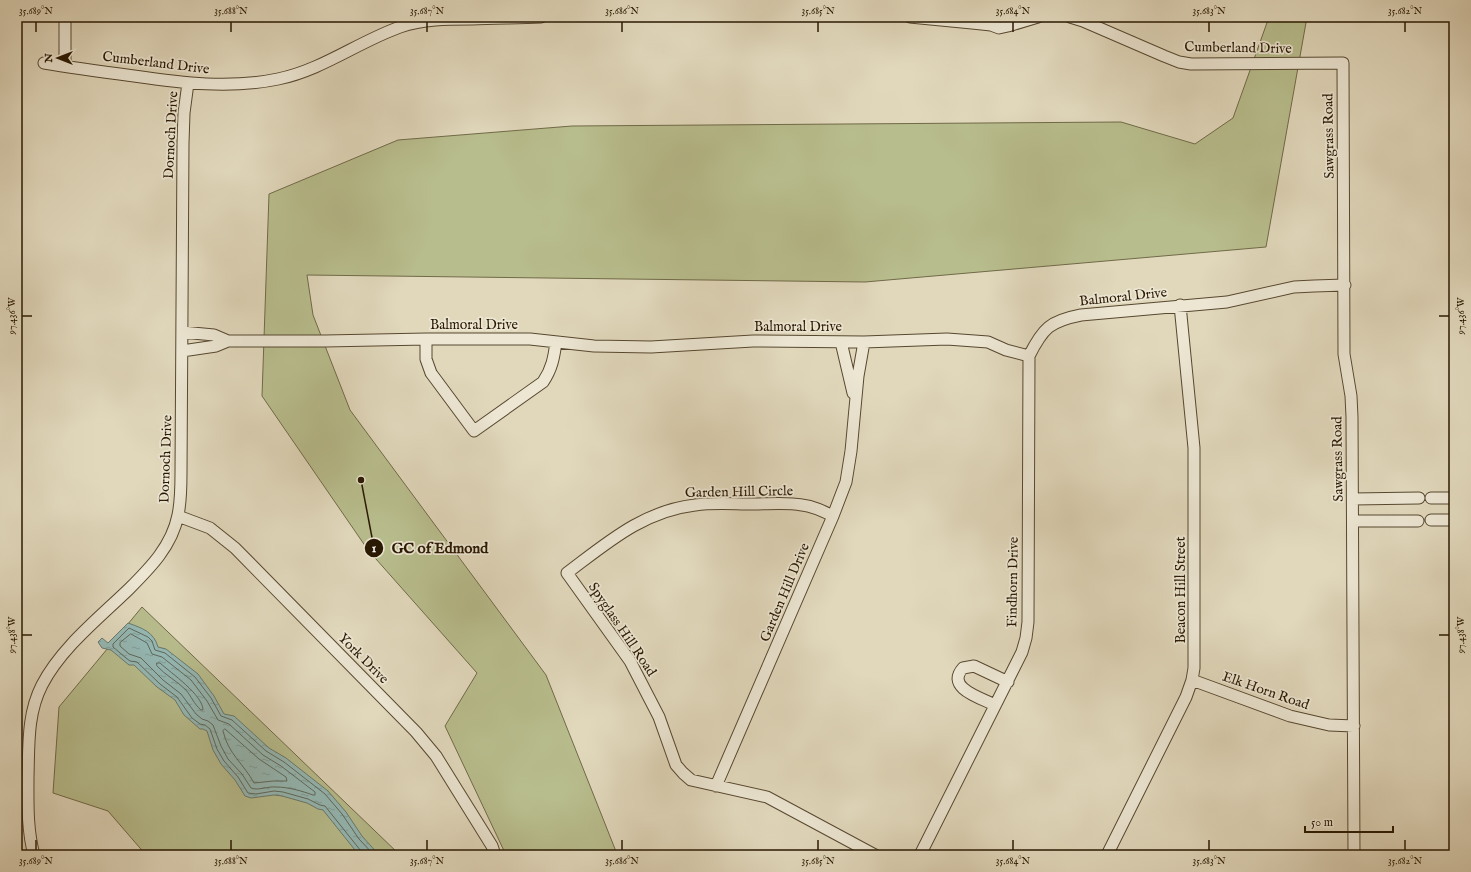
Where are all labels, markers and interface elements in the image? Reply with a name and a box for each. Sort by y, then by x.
text: 35.689°N [19,5,53,18]
text: 35.688°N [214,5,248,18]
text: 35.687°N [410,5,444,18]
text: 35.686°N [605,5,639,18]
text: 35.685°N [801,5,835,18]
text: 35.684°N [996,5,1031,18]
text: 35.683°N [1192,5,1226,18]
text: 35.682°N [1388,5,1422,18]
north arrow [38,38,78,78]
street label: Cumberland Drive [1184,38,1292,58]
street label: Cumberland Drive [101,48,211,79]
text: N [42,53,56,64]
street label: Dornoch Drive [160,90,182,179]
street label: Sawgrass Road [1319,93,1339,179]
street label: Balmoral Drive [1078,283,1168,311]
text: 97.436°W [6,297,19,335]
text: 97.436°W [1455,297,1468,335]
street label: Balmoral Drive [430,316,519,334]
street label: Balmoral Drive [754,318,843,336]
street label: Dornoch Drive [155,414,177,503]
street label: Sawgrass Road [1328,416,1348,502]
street label: Garden Hill Circle [685,482,794,502]
callout: GC of Edmond [364,535,497,562]
street label: Findhorn Drive [1003,536,1023,628]
street label: Beacon Hill Street [1172,536,1190,644]
text: GC of Edmond [392,539,489,558]
street label: Garden Hill Drive [756,540,814,645]
text: 1 [372,541,377,556]
street label: Spyglass Hill Road [584,579,661,681]
text: 97.438°W [6,616,19,654]
text: 97.438°W [1455,616,1468,654]
street label: York Drive [334,630,393,688]
street label: Elk Horn Road [1220,668,1312,714]
scale bar [1305,808,1393,834]
text: 50 m [1311,815,1333,830]
text: 35.689°N [19,855,53,868]
text: 35.688°N [214,855,248,868]
text: 35.687°N [410,855,444,868]
text: 35.686°N [605,855,639,868]
text: 35.685°N [801,855,835,868]
text: 35.684°N [996,855,1031,868]
text: 35.683°N [1192,855,1226,868]
text: 35.682°N [1388,855,1422,868]

